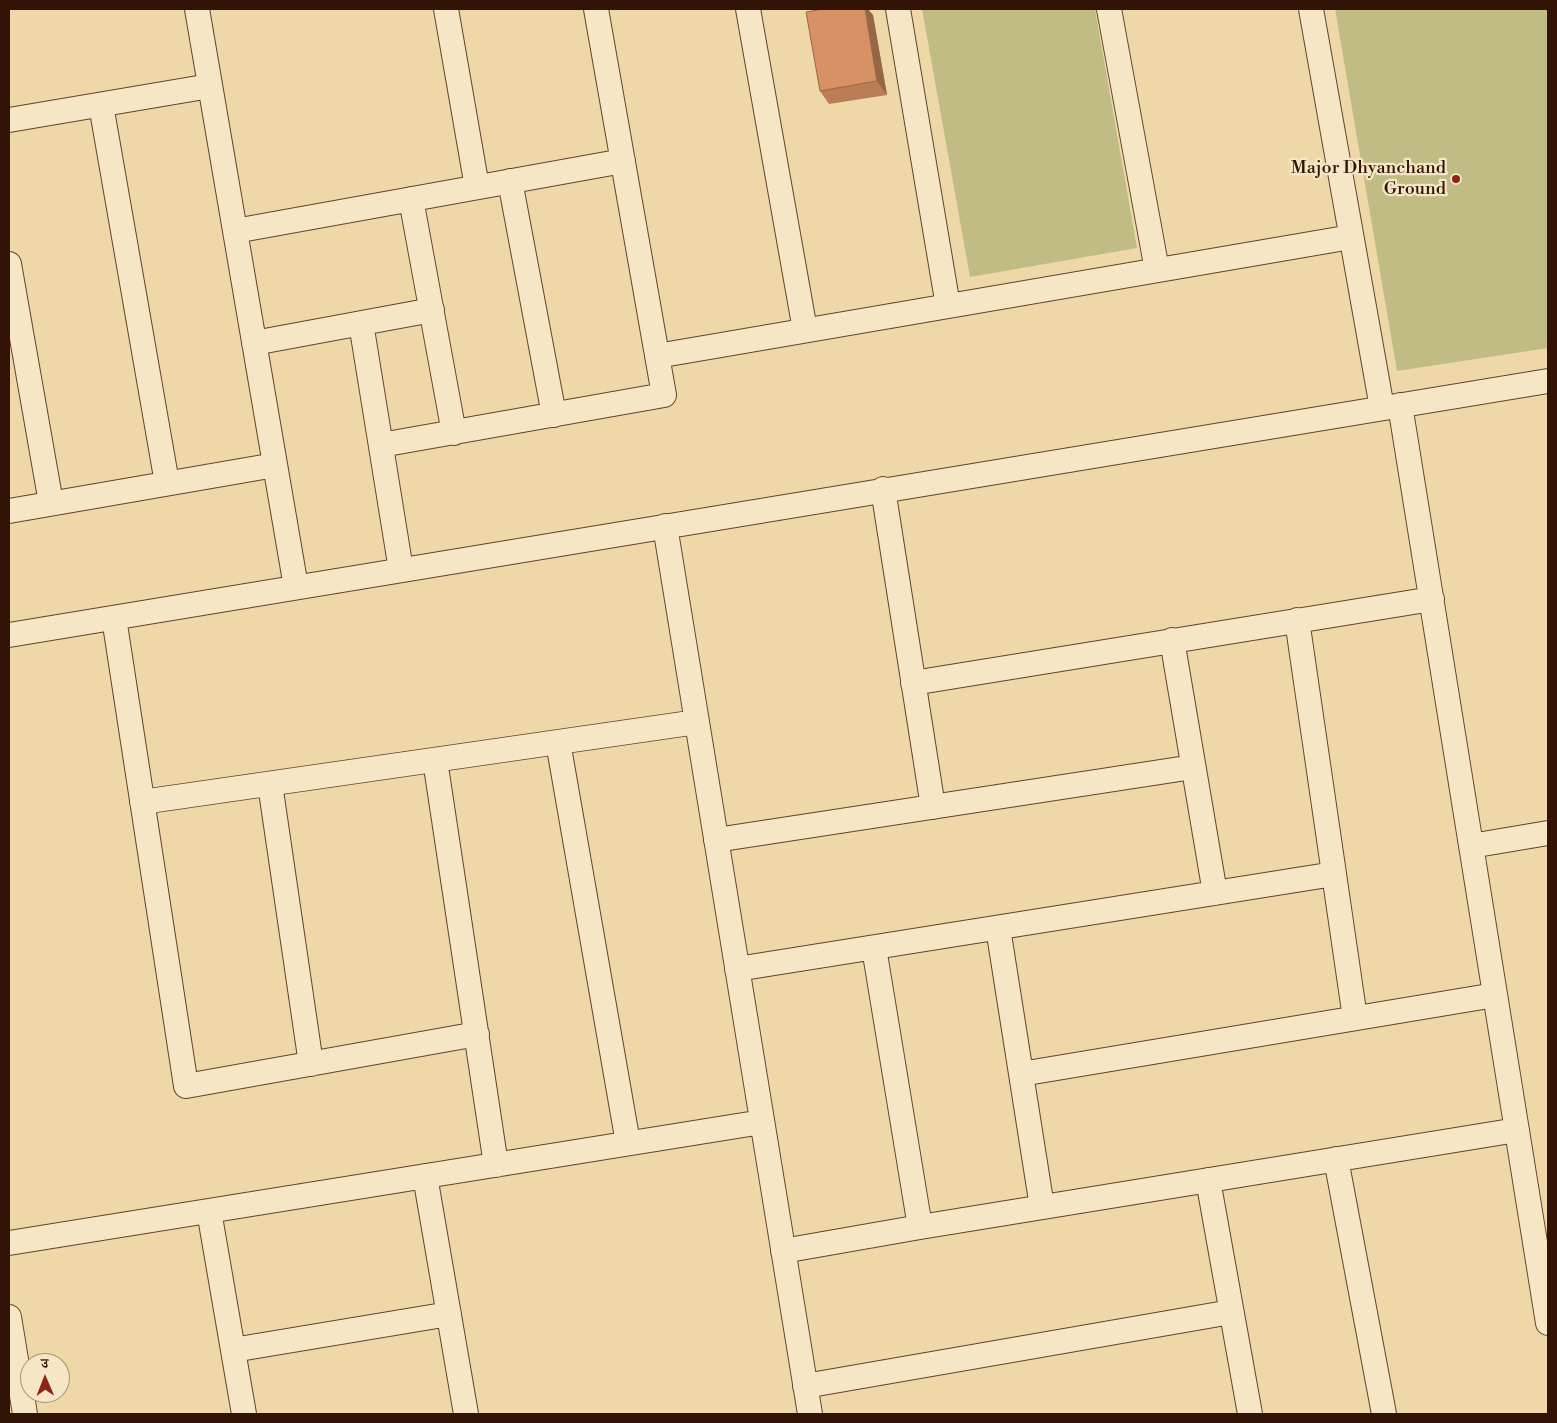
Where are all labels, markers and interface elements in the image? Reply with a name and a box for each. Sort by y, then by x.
place label: Major Dhyanchand Ground [1291,158,1446,200]
marker: Major Dhyanchand Ground [1450,173,1462,185]
north arrow [20,1353,70,1403]
text: उ [41,1355,48,1373]

